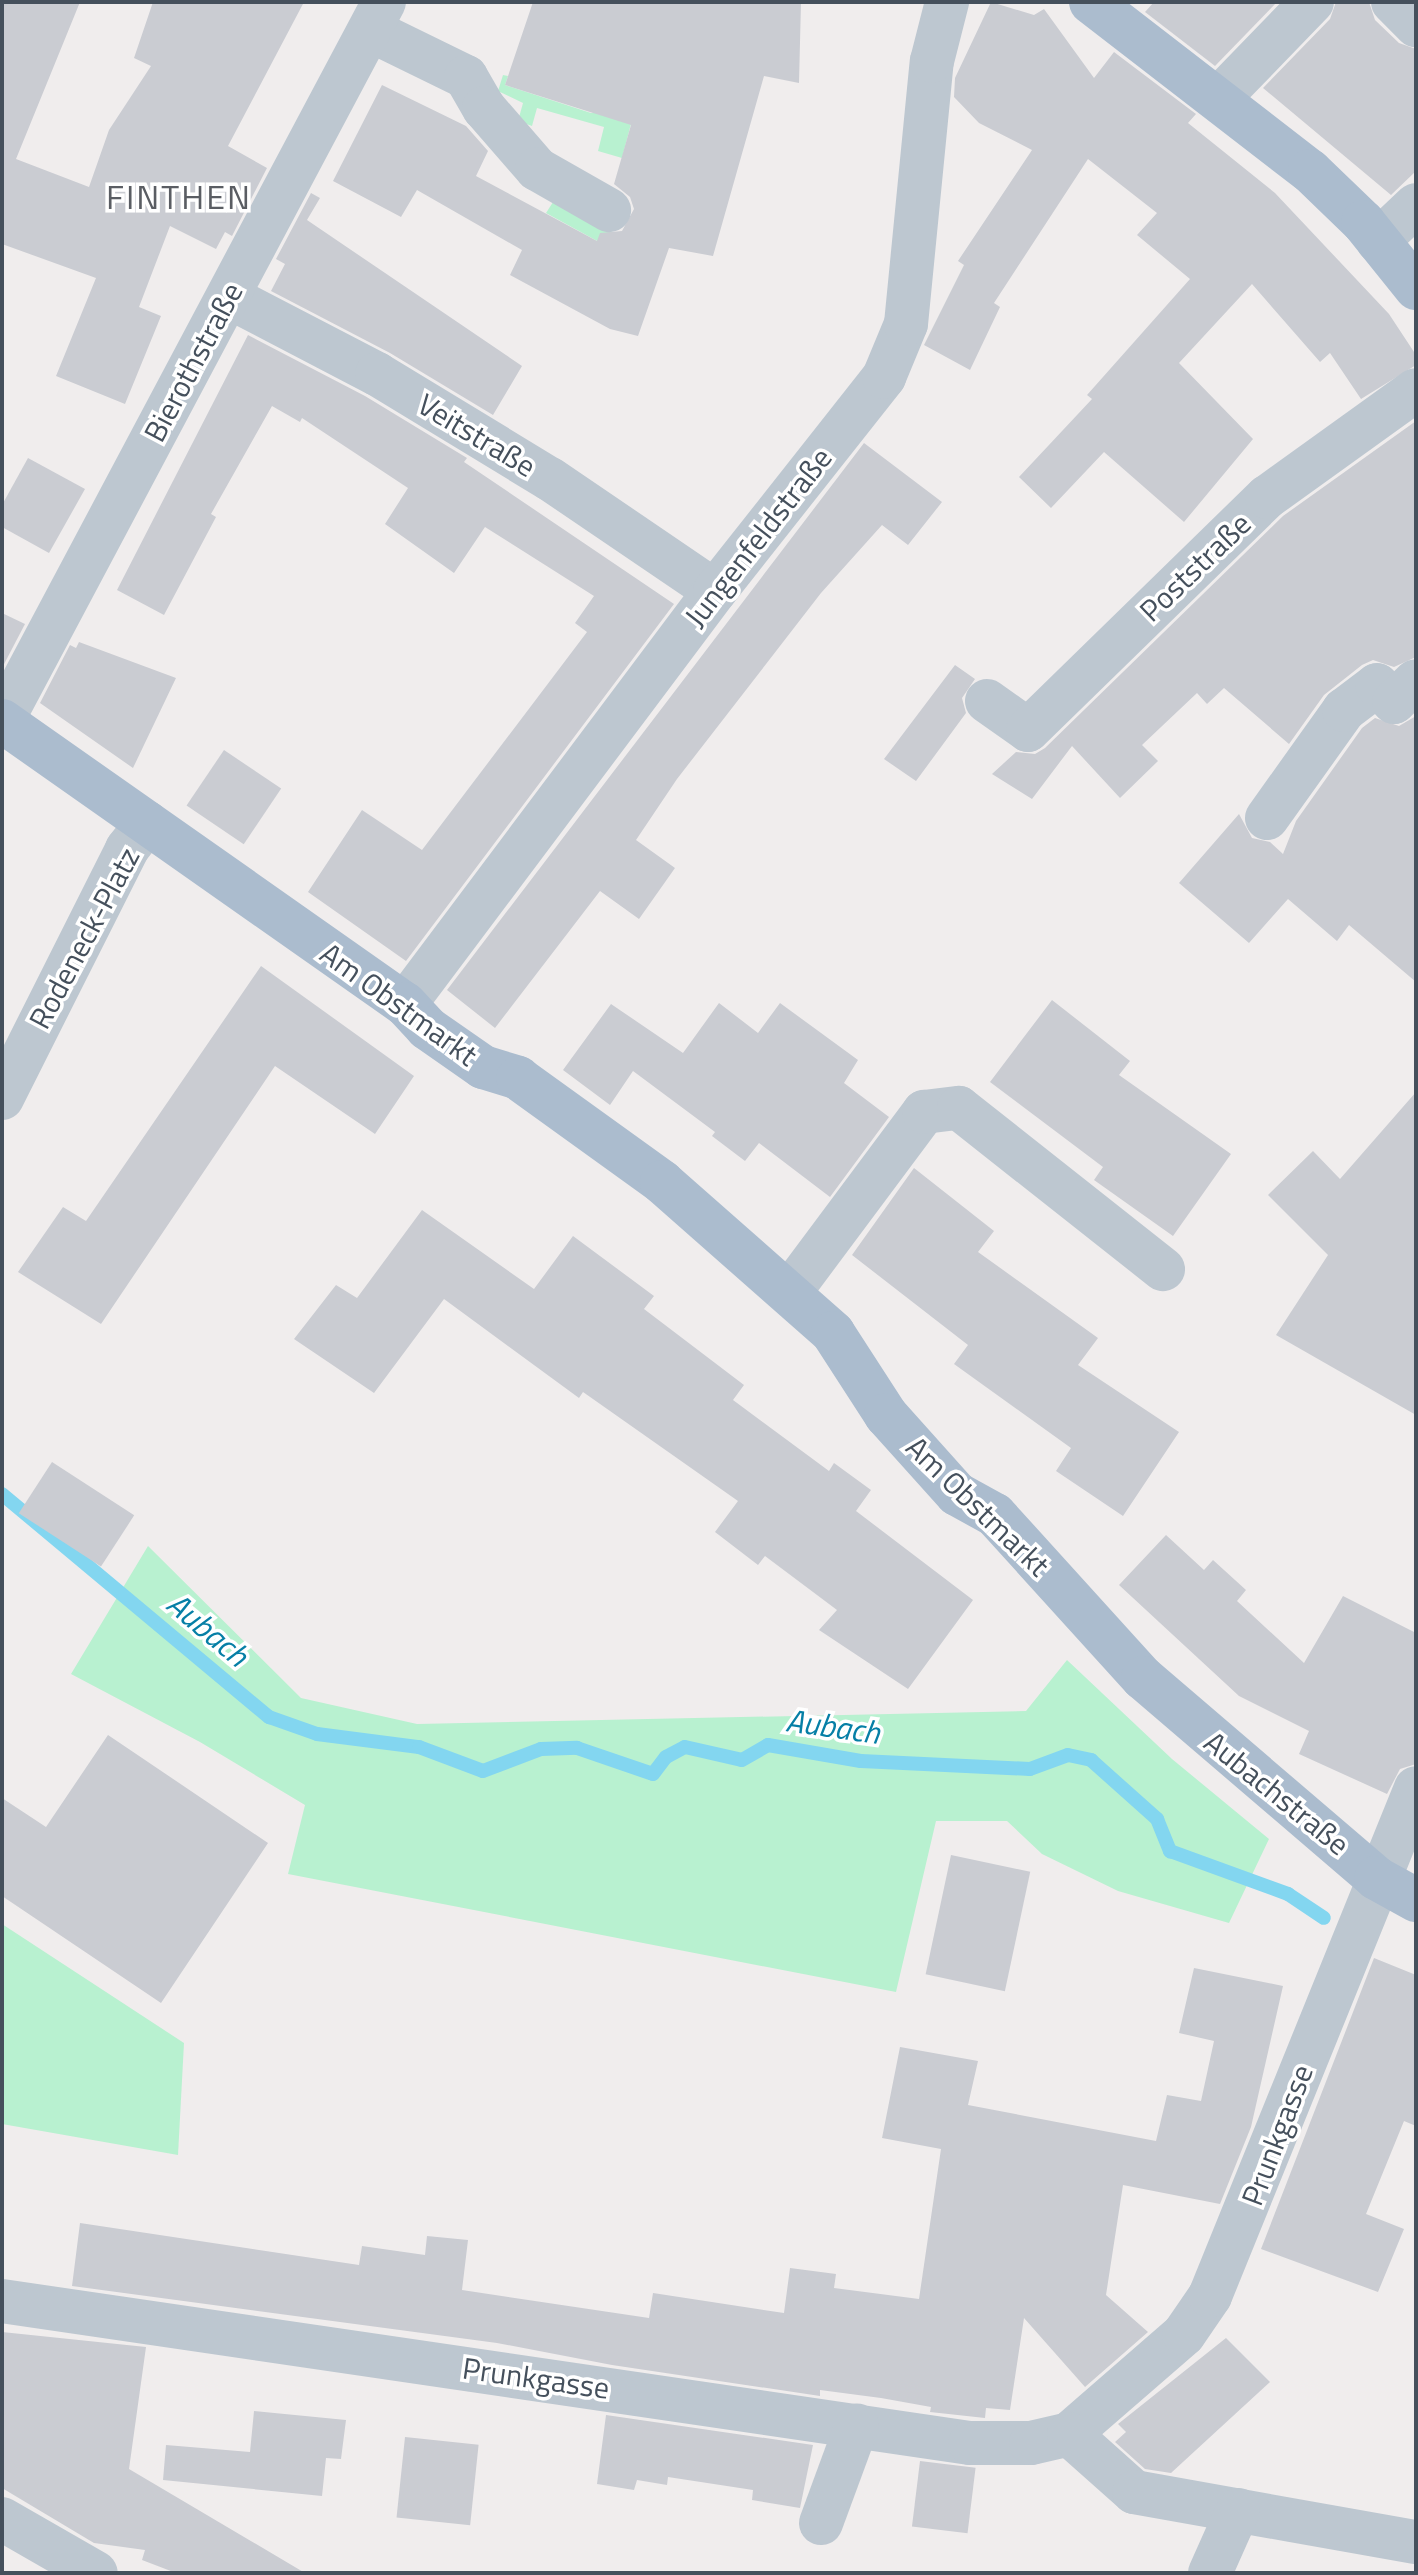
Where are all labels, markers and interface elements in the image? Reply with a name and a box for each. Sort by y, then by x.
district label: FINTHEN [106,177,252,217]
street label: Bierothstraße [136,276,250,448]
street label: Veitstraße [412,386,542,484]
street label: Jungenfeldstraße [677,440,839,634]
street label: Poststraße [1132,505,1258,629]
street label: Rodeneck-Platz [21,841,147,1035]
street label: Am Obstmarkt [314,935,484,1073]
street label: Am Obstmarkt [899,1429,1057,1583]
water label: Aubach [160,1584,256,1674]
water label: Aubach [784,1700,882,1752]
street label: Aubachstraße [1197,1724,1357,1862]
street label: Prunkgasse [1234,2060,1320,2210]
street label: Prunkgasse [460,2350,612,2406]

